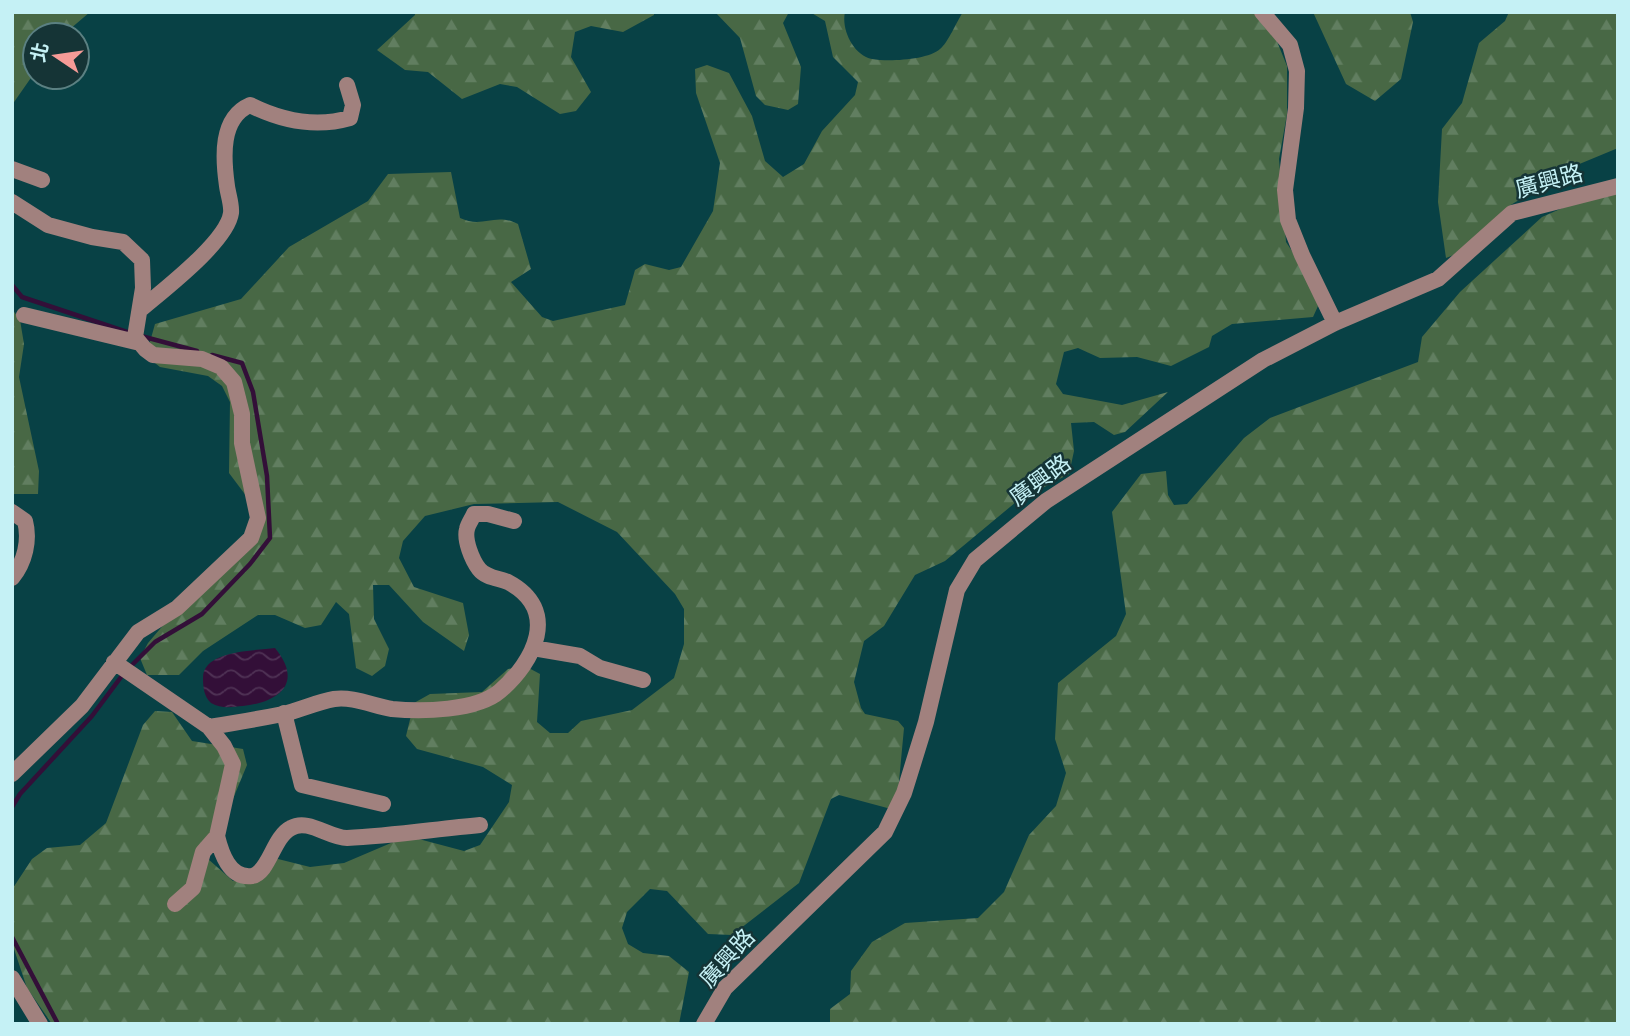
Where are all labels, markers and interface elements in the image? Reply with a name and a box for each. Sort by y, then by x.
north arrow [21,21,91,91]
text: 北 [26,40,52,64]
street label: 廣興路 [1512,158,1586,202]
street label: 廣興路 [1003,448,1076,511]
street label: 廣興路 [693,922,760,992]

